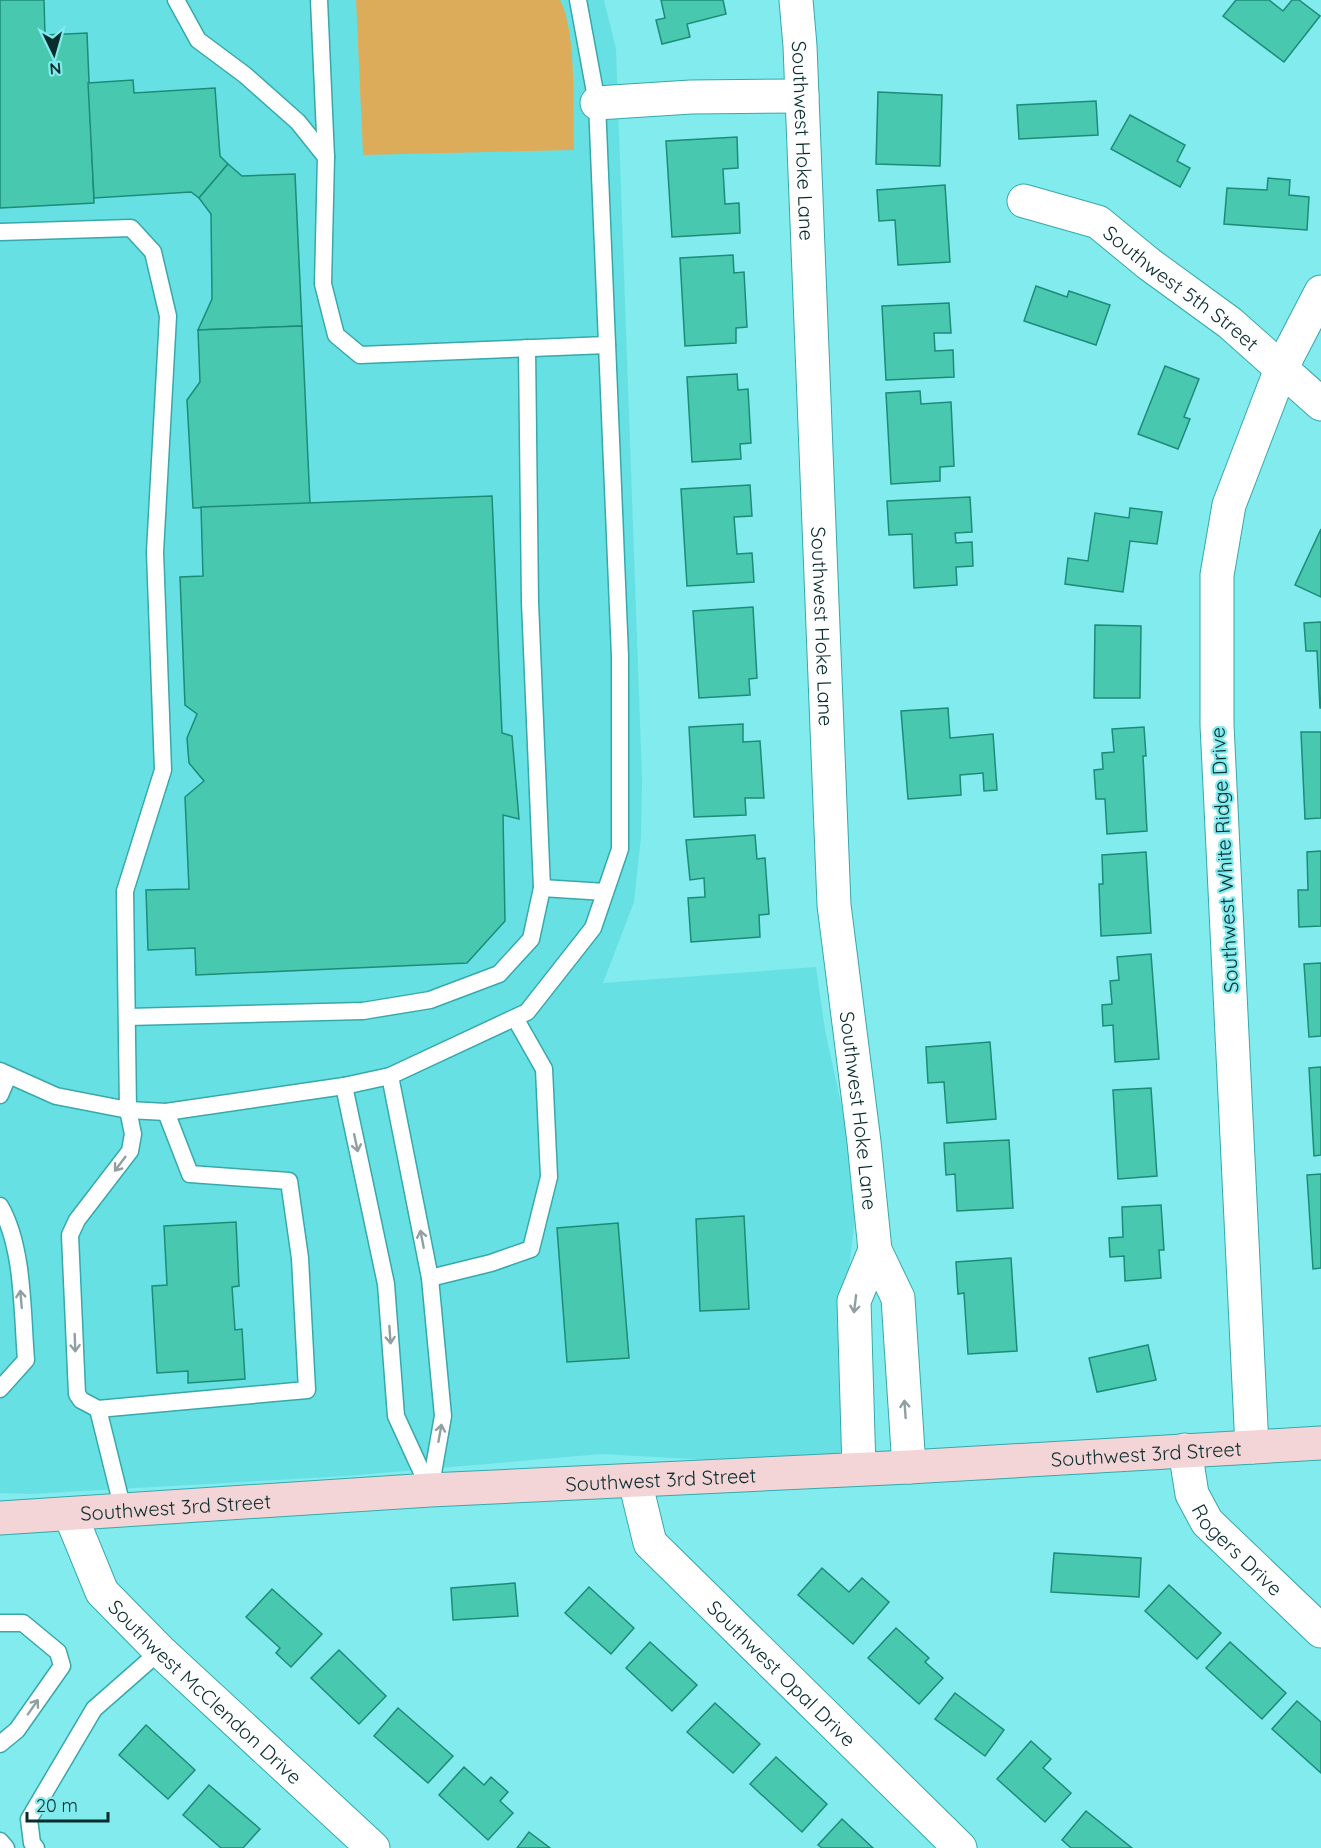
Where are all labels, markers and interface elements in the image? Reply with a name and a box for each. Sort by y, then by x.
north arrow [24,24,84,84]
street label: Southwest Hoke Lane [787,40,820,241]
text: N [49,58,62,79]
street label: Southwest 5th Street [1099,219,1265,356]
street label: Southwest Hoke Lane [807,526,839,727]
street label: Southwest White Ridge Drive [1205,727,1243,993]
street label: Southwest Hoke Lane [835,1010,883,1211]
one-way arrow [351,1133,362,1153]
one-way arrow [114,1156,126,1172]
one-way arrow [416,1230,427,1250]
one-way arrow [15,1289,26,1309]
one-way arrow [849,1294,860,1314]
one-way arrow [385,1325,396,1345]
one-way arrow [69,1332,80,1352]
one-way arrow [900,1399,911,1419]
one-way arrow [435,1423,446,1443]
street label: Southwest 3rd Street [1050,1435,1242,1471]
street label: Southwest 3rd Street [565,1462,757,1496]
street label: Southwest 3rd Street [80,1488,272,1525]
street label: Rogers Drive [1187,1499,1288,1600]
street label: Southwest McClendon Drive [104,1594,308,1789]
street label: Southwest Opal Drive [702,1594,862,1751]
one-way arrow [27,1700,39,1716]
scale bar [27,1785,108,1823]
text: 20 m [36,1794,78,1817]

